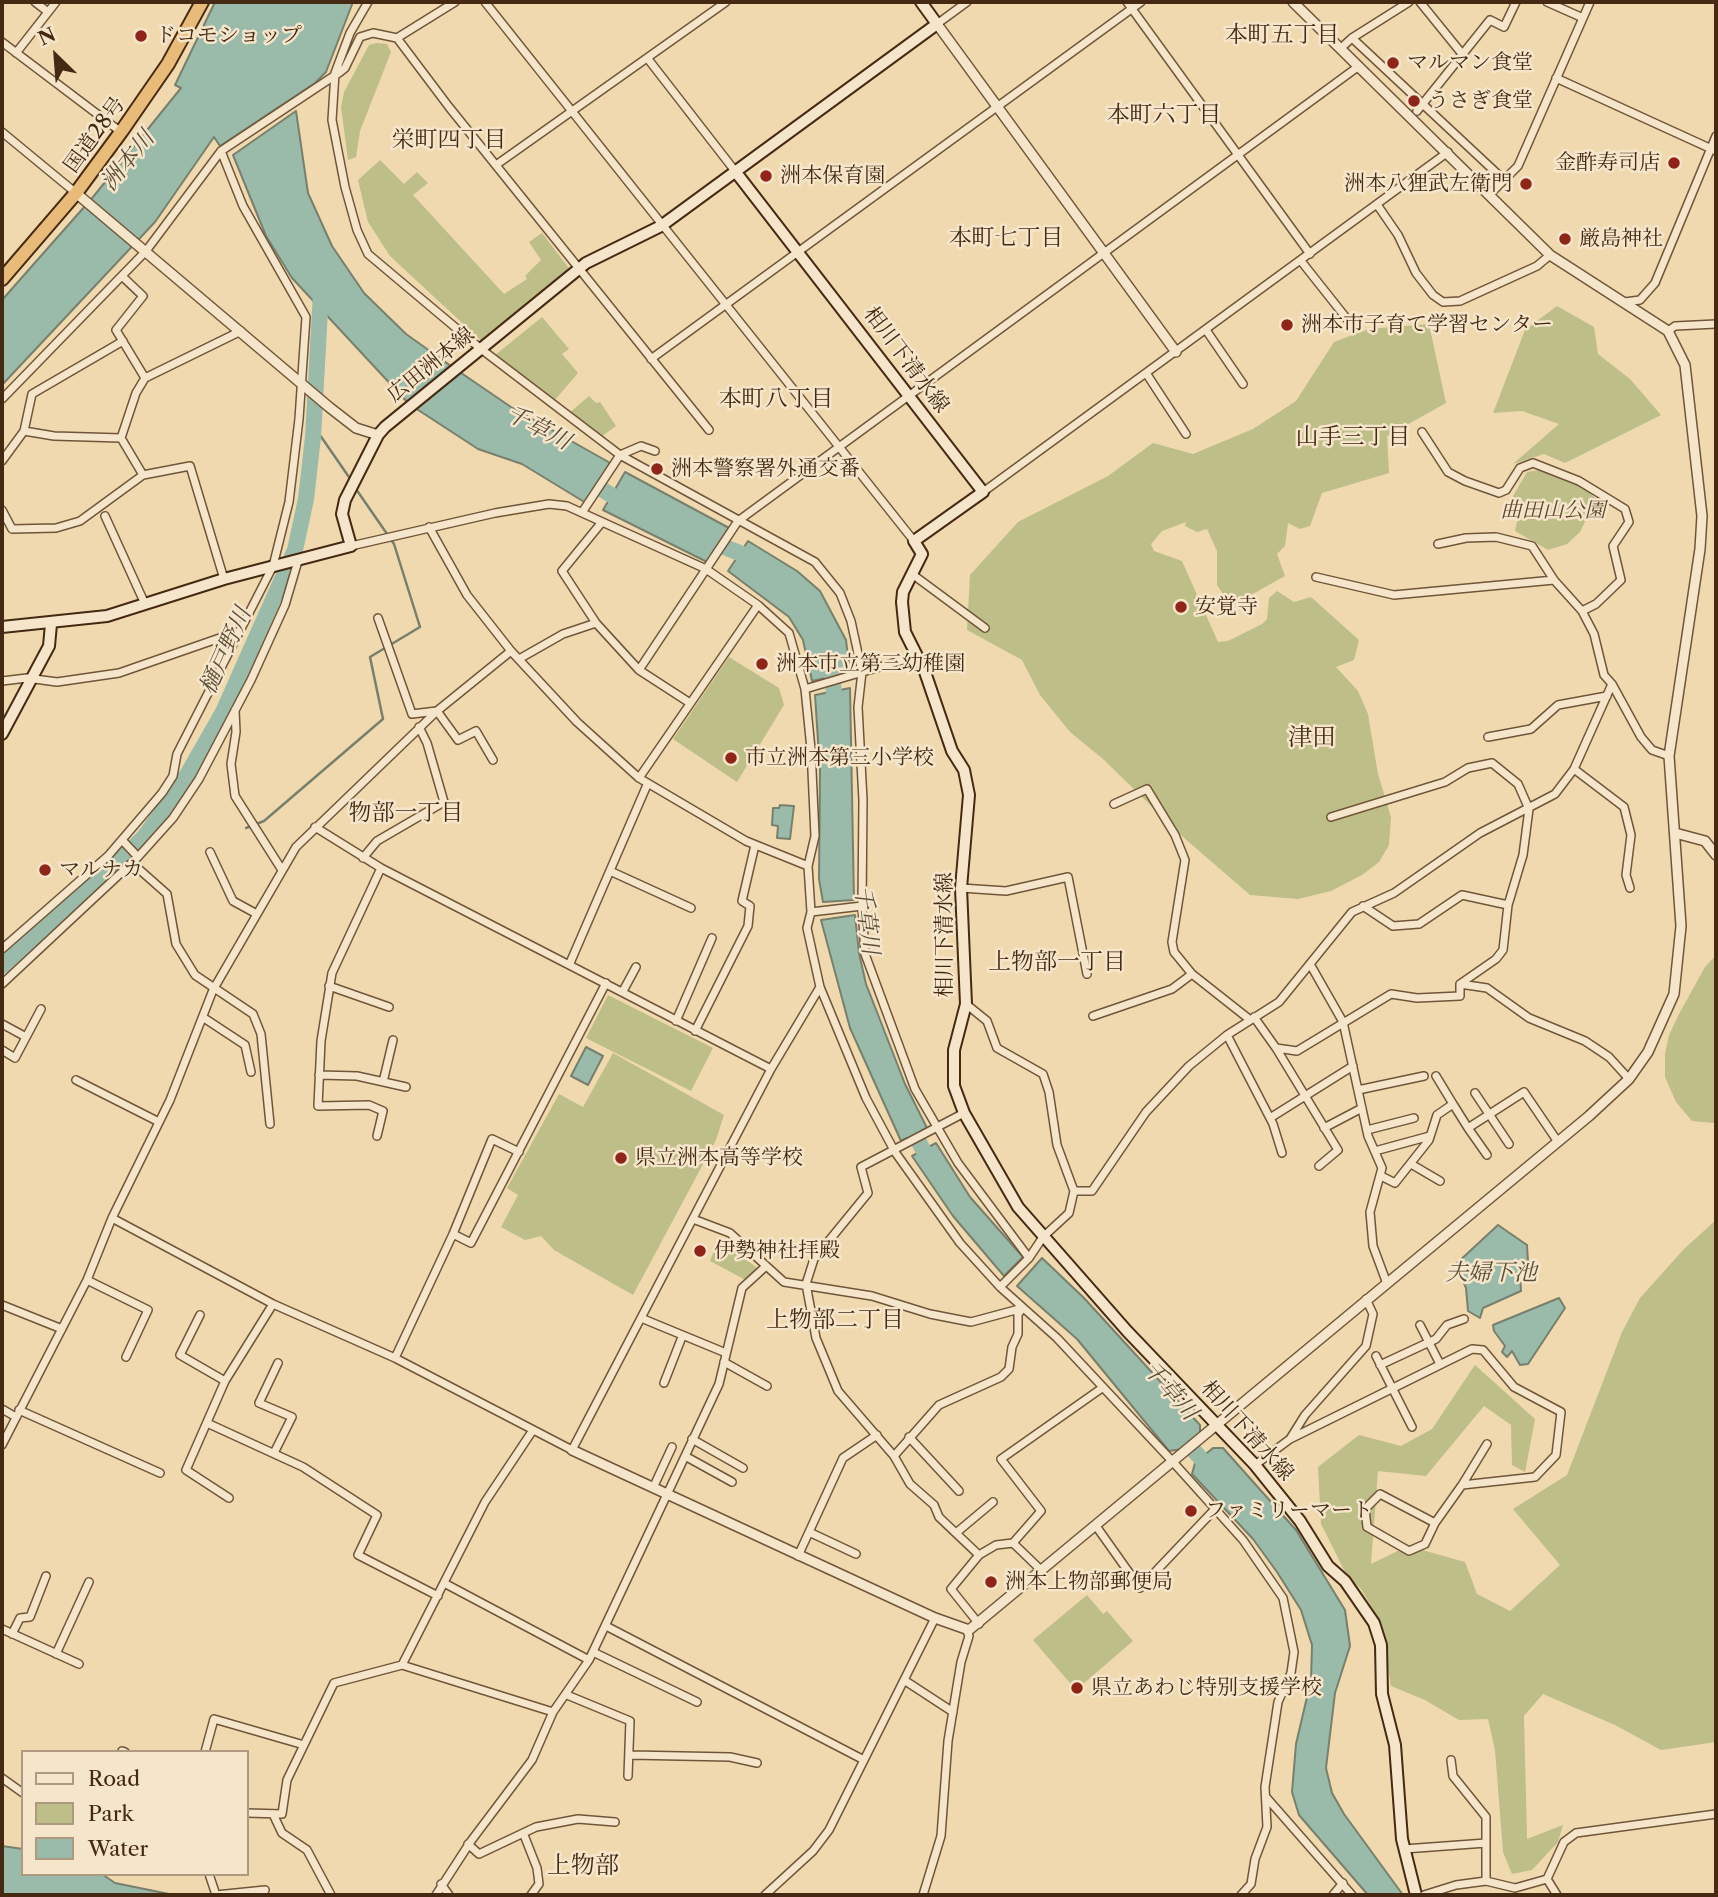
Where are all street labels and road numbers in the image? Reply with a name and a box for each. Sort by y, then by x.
street label: 国道28号 [59,92,131,178]
street label: 相川下清水線 [858,302,954,418]
street label: 広田洲本線 [382,322,480,408]
street label: 相川下清水線 [932,872,958,998]
street label: 相川下清水線 [1195,1376,1299,1486]

